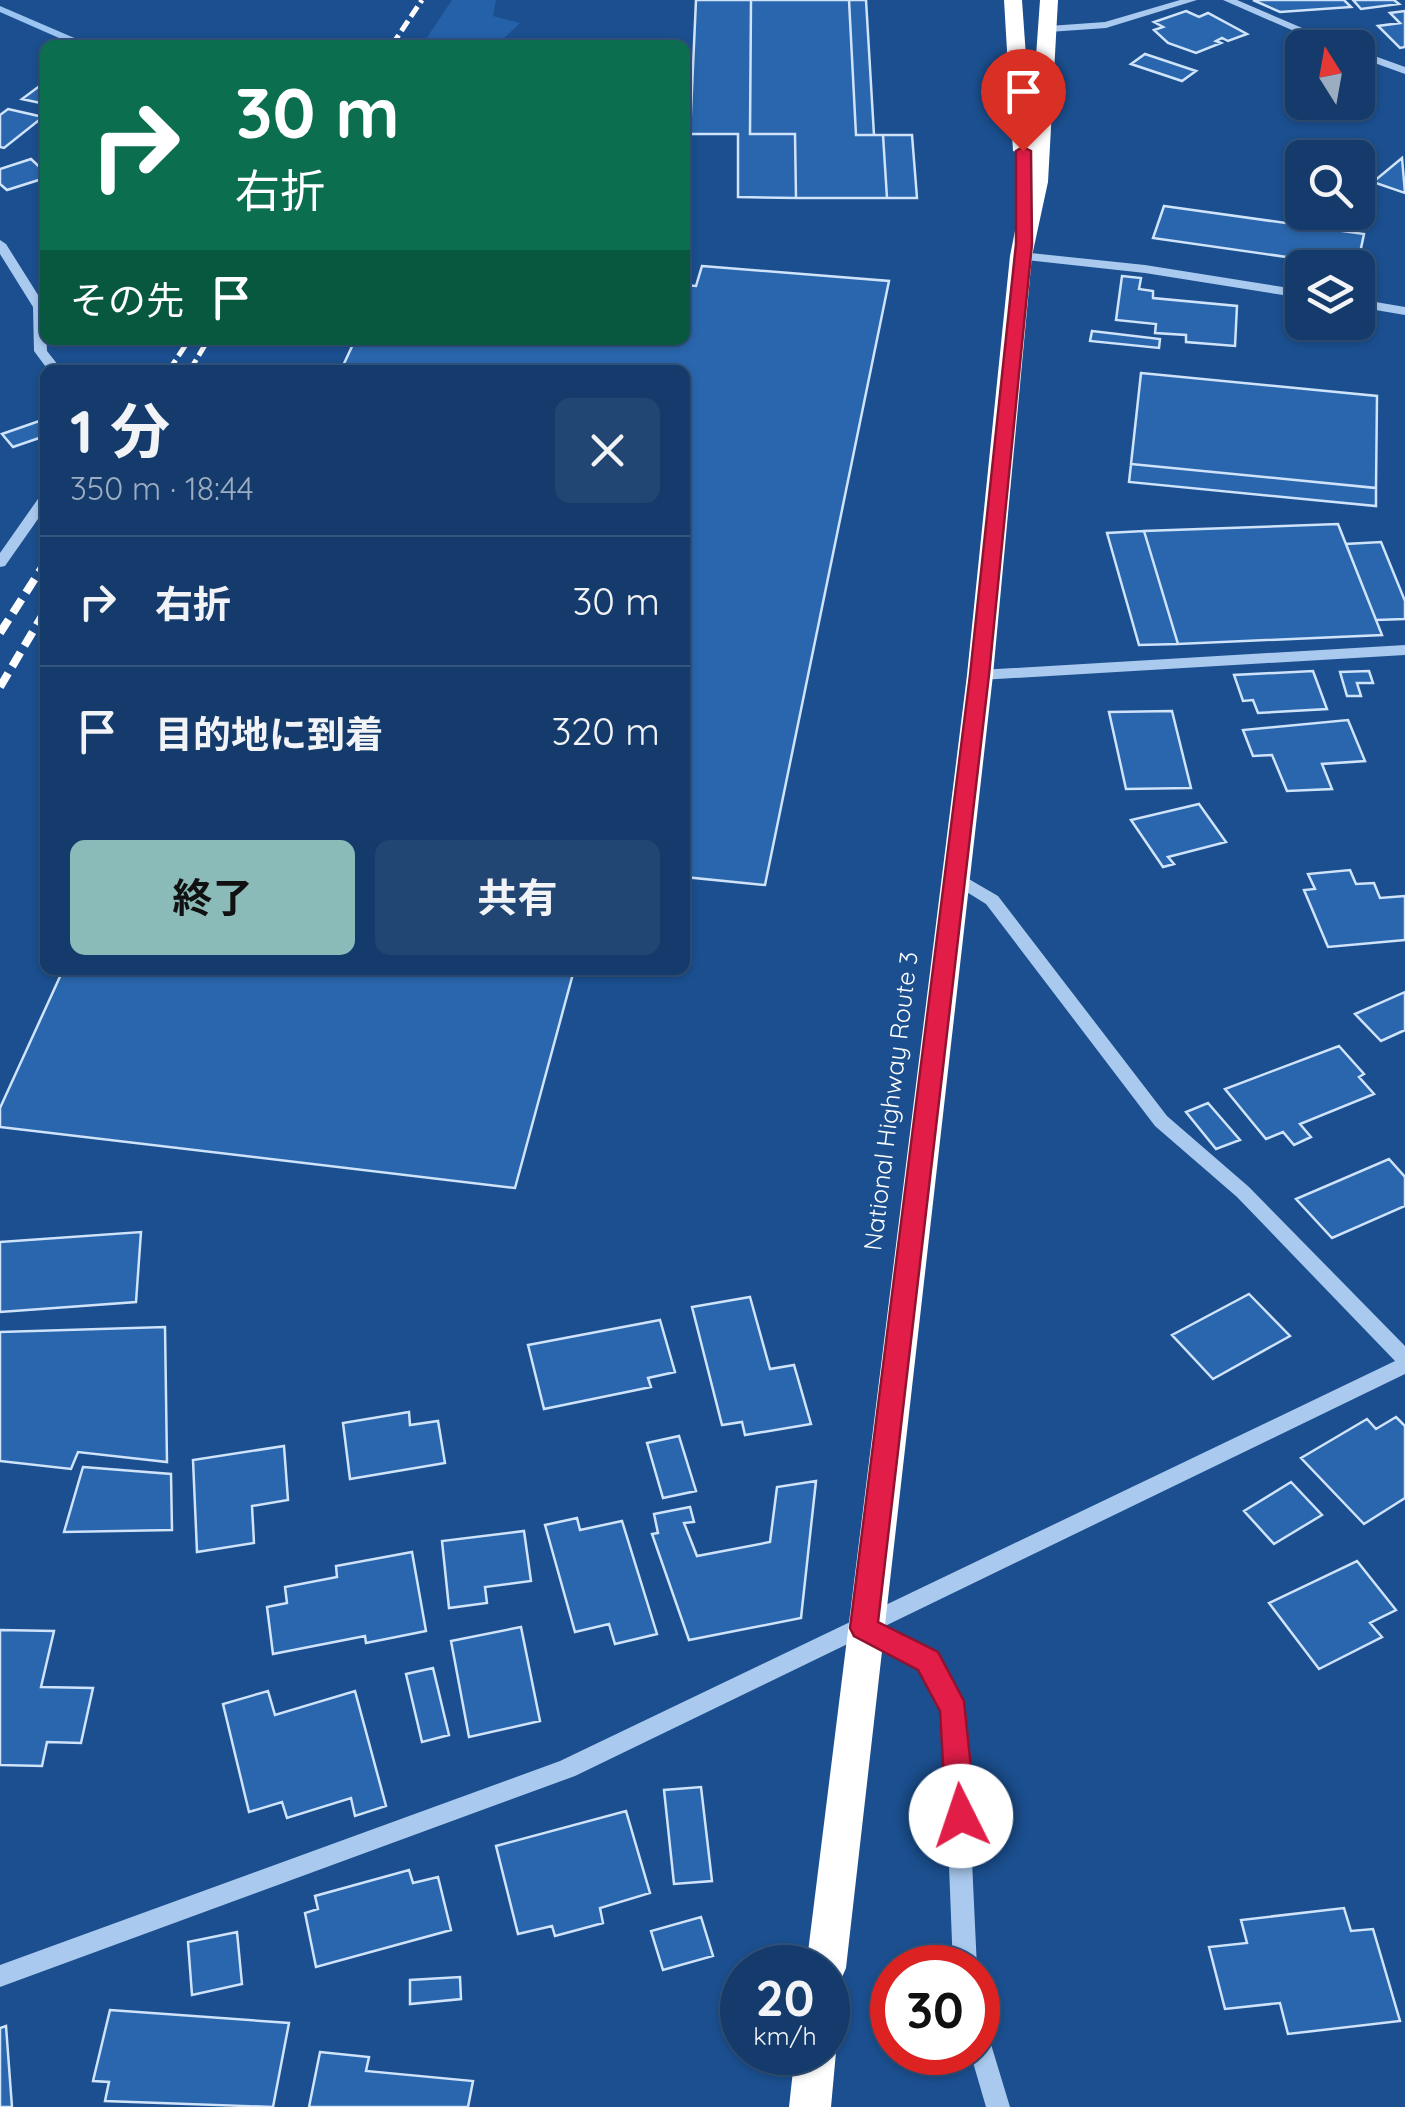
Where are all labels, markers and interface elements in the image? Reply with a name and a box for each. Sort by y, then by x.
north arrow [1285,30,1375,120]
map controls [1285,30,1375,340]
pin [981,49,1066,152]
icon: arrive [996,64,1051,119]
text: 30 m [235,68,400,156]
icon: right [70,80,200,210]
button: search [1285,140,1375,230]
text: 右折 [235,162,325,218]
button: layers [1285,250,1375,340]
icon: arrive [204,270,259,325]
text: その先 [70,276,184,324]
text: 1 分 [70,393,170,468]
button: close [555,398,660,503]
text: 350 m · 18:44 [70,468,254,508]
icon: right [70,574,125,629]
text: 30 m [572,577,660,625]
text: 右折 [155,580,231,628]
icon: arrive [70,704,125,759]
text: 320 m [551,707,660,755]
text: 目的地に到着 [155,710,383,758]
button: 終了 [70,840,355,955]
button: 共有 [375,840,660,955]
street label: National Highway Route 3 [856,950,924,1252]
position arrow [909,1764,1013,1868]
speed limit sign: 30 [870,1945,1000,2075]
text: 20 [755,1966,815,2029]
text: km/h [753,2020,817,2051]

